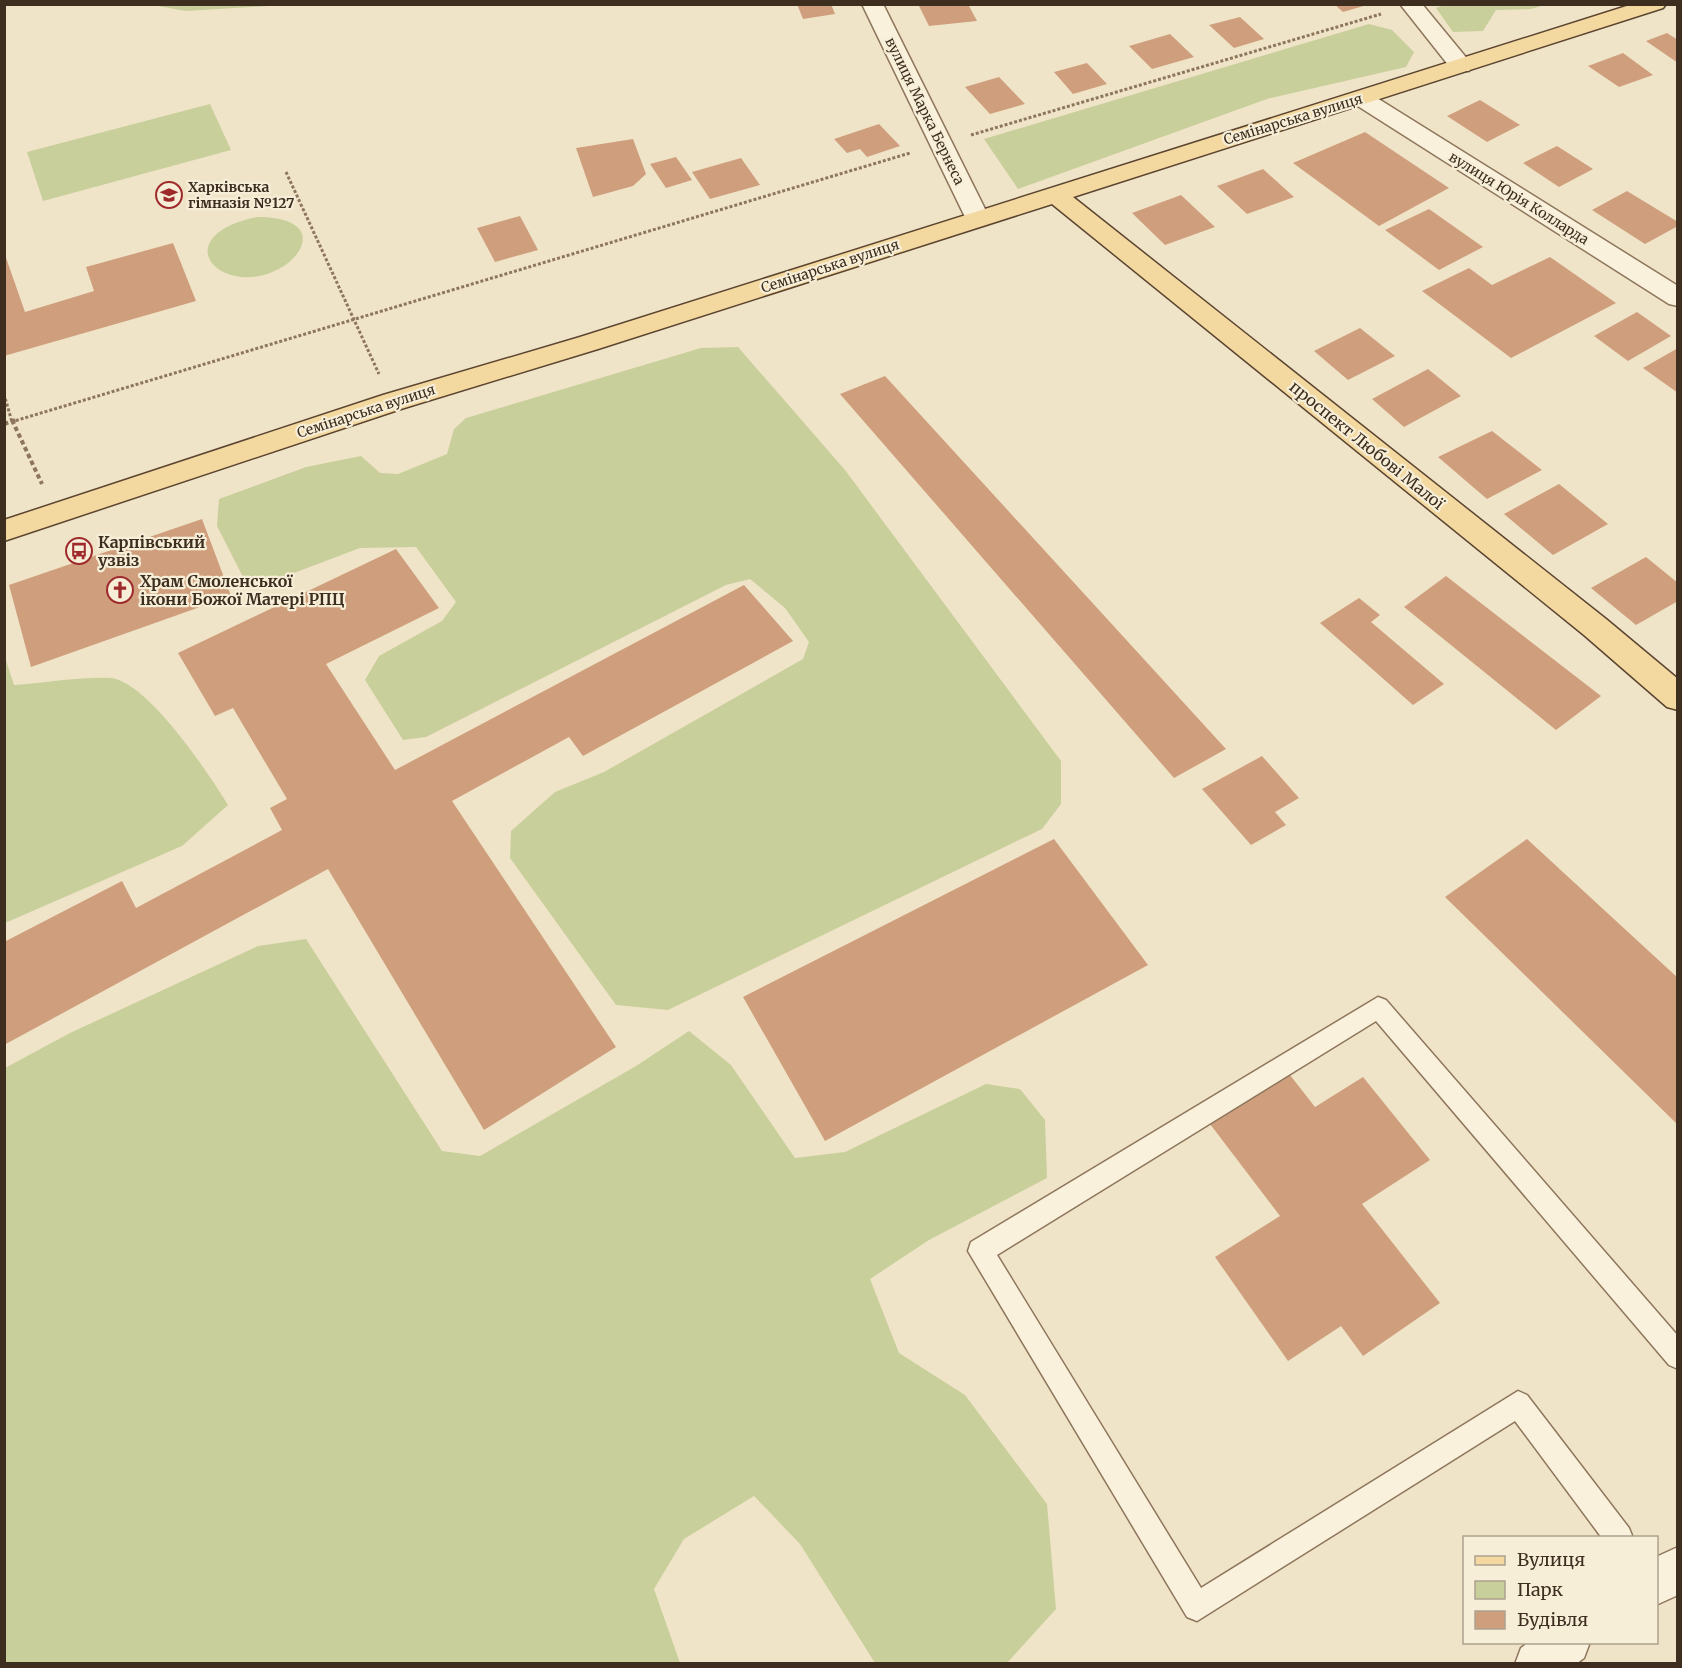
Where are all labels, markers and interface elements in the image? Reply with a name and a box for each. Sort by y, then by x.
street label: вулиця Марка Бернеса [881,34,969,188]
street label: Семінарська вулиця [1221,89,1365,149]
street label: вулиця Юрія Колларда [1446,148,1593,249]
place label: Харківська гімназія №127 [188,178,295,212]
school or university icon: Харківська гімназія №127 [154,180,184,210]
street label: Семінарська вулиця [759,235,901,297]
street label: проспект Любові Малої [1286,376,1449,514]
street label: Семінарська вулиця [295,380,437,442]
place label: Карпівський узвіз [98,532,205,570]
bus stop icon: Карпівський узвіз [64,536,94,566]
place label: Храм Смоленської ікони Божої Матері РПЦ [140,571,345,609]
church icon: Храм Смоленської ікони Божої Матері РПЦ [105,575,135,605]
legend [1463,1536,1658,1644]
text: Вулиця [1517,1548,1585,1571]
text: Парк [1517,1578,1563,1601]
text: Будівля [1517,1608,1588,1631]

